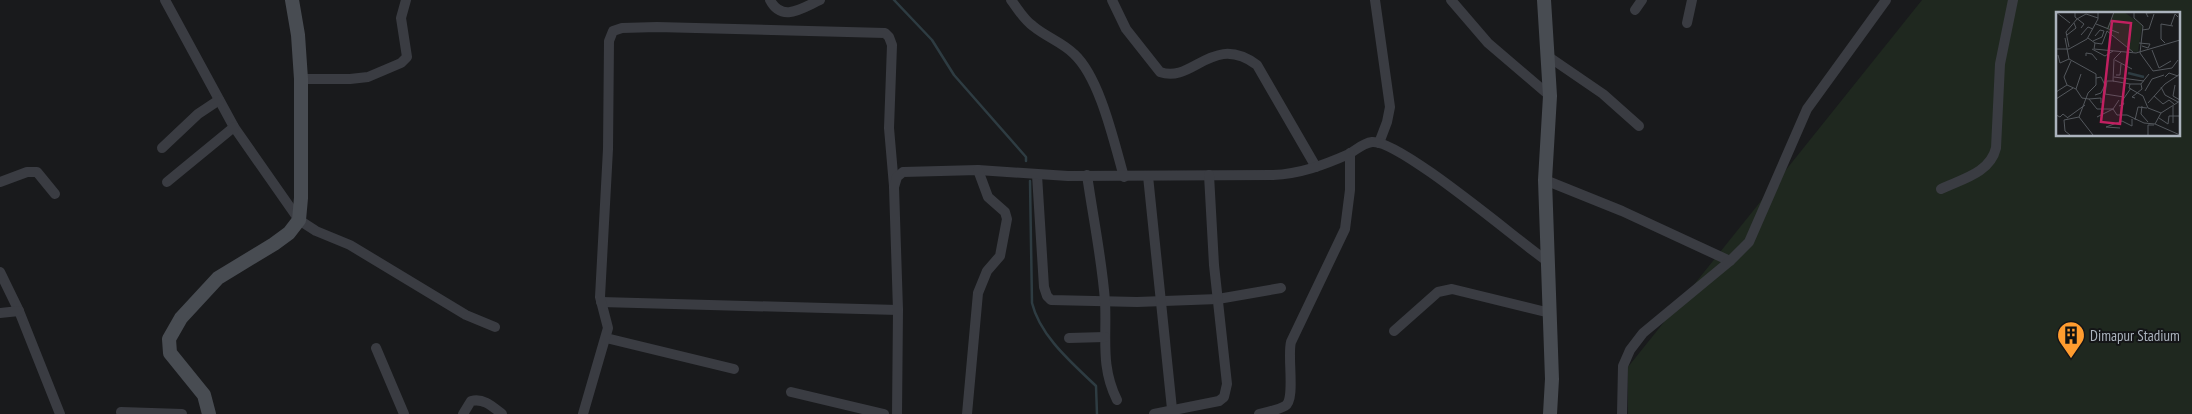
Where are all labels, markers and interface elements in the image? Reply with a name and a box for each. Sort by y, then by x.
inset map [2056,12,2180,136]
building icon: Dimapur Stadium [2056,320,2086,359]
place label: Dimapur Stadium [2090,326,2180,345]

